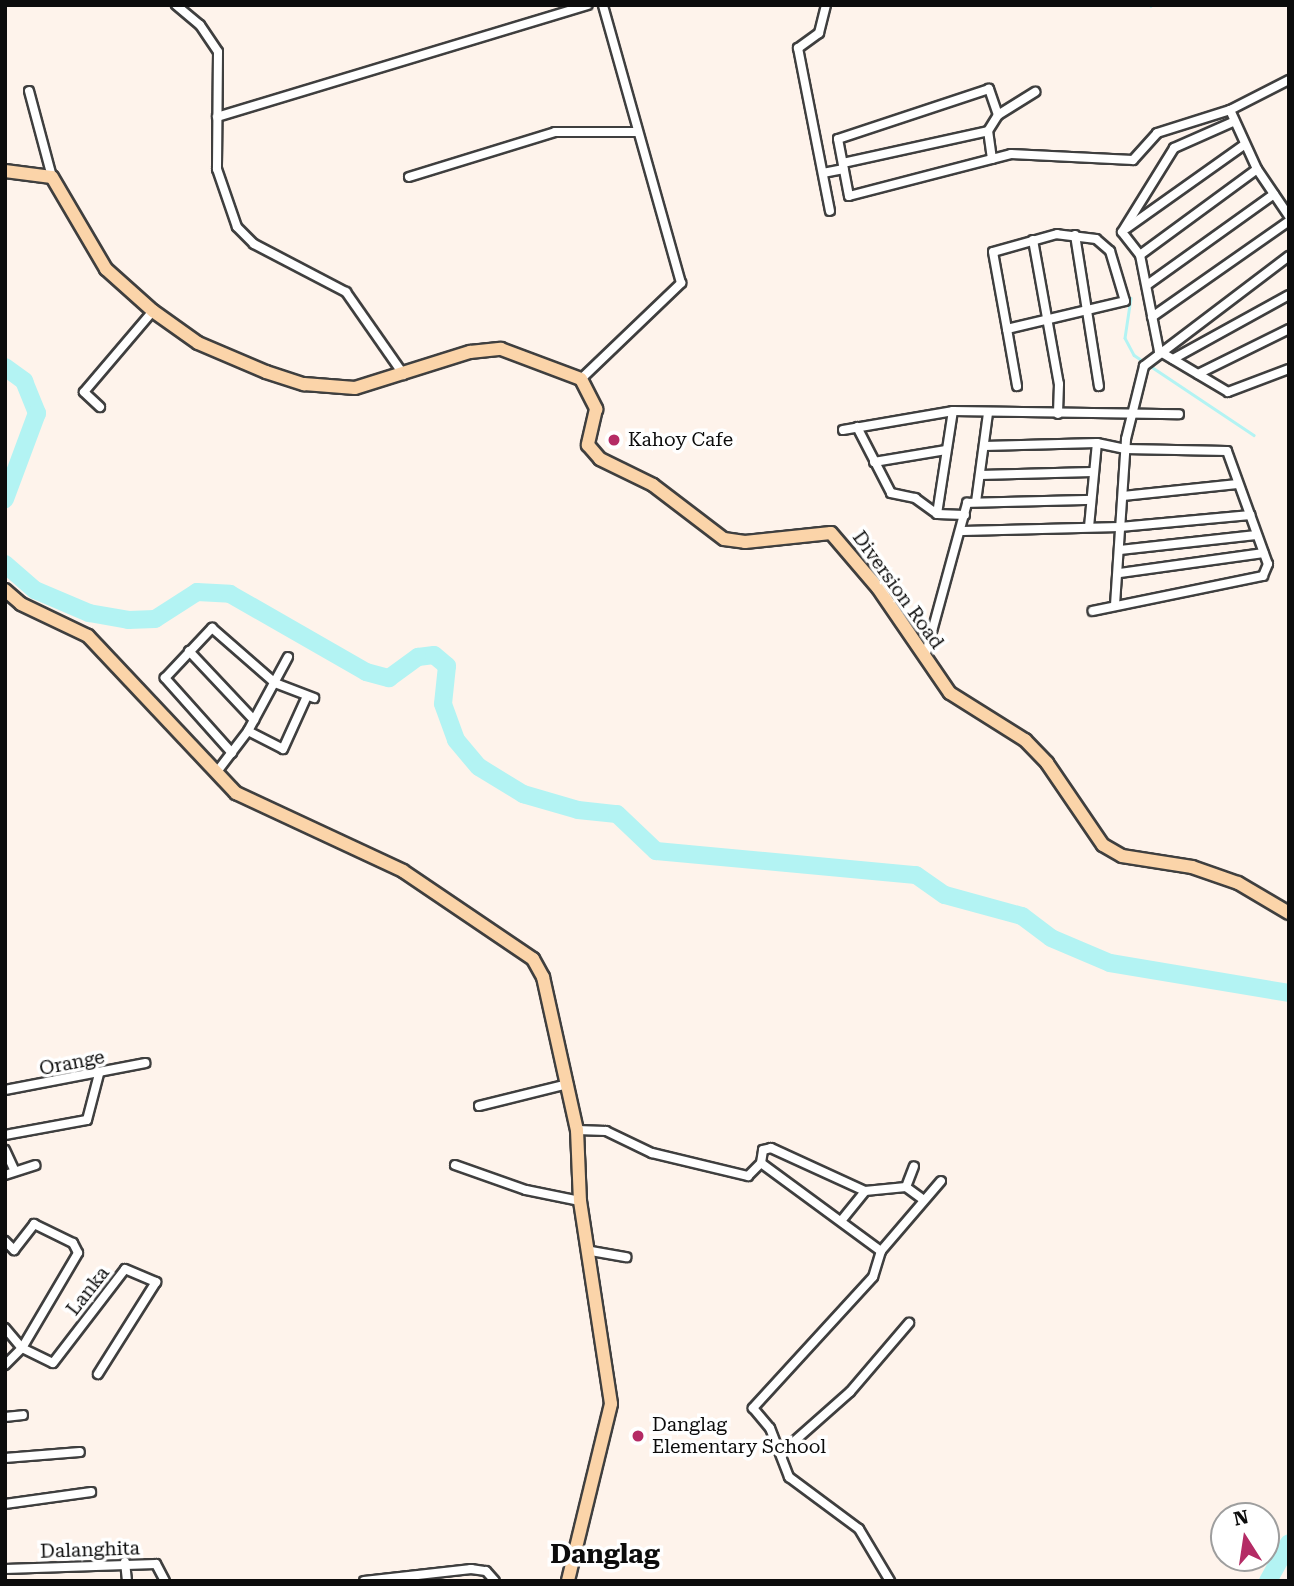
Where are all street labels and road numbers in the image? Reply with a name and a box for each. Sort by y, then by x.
street label: Diversion Road [848,527,948,653]
street label: Orange [37,1046,107,1080]
street label: Lanka [62,1262,114,1320]
street label: Dalanghita [40,1537,140,1563]

